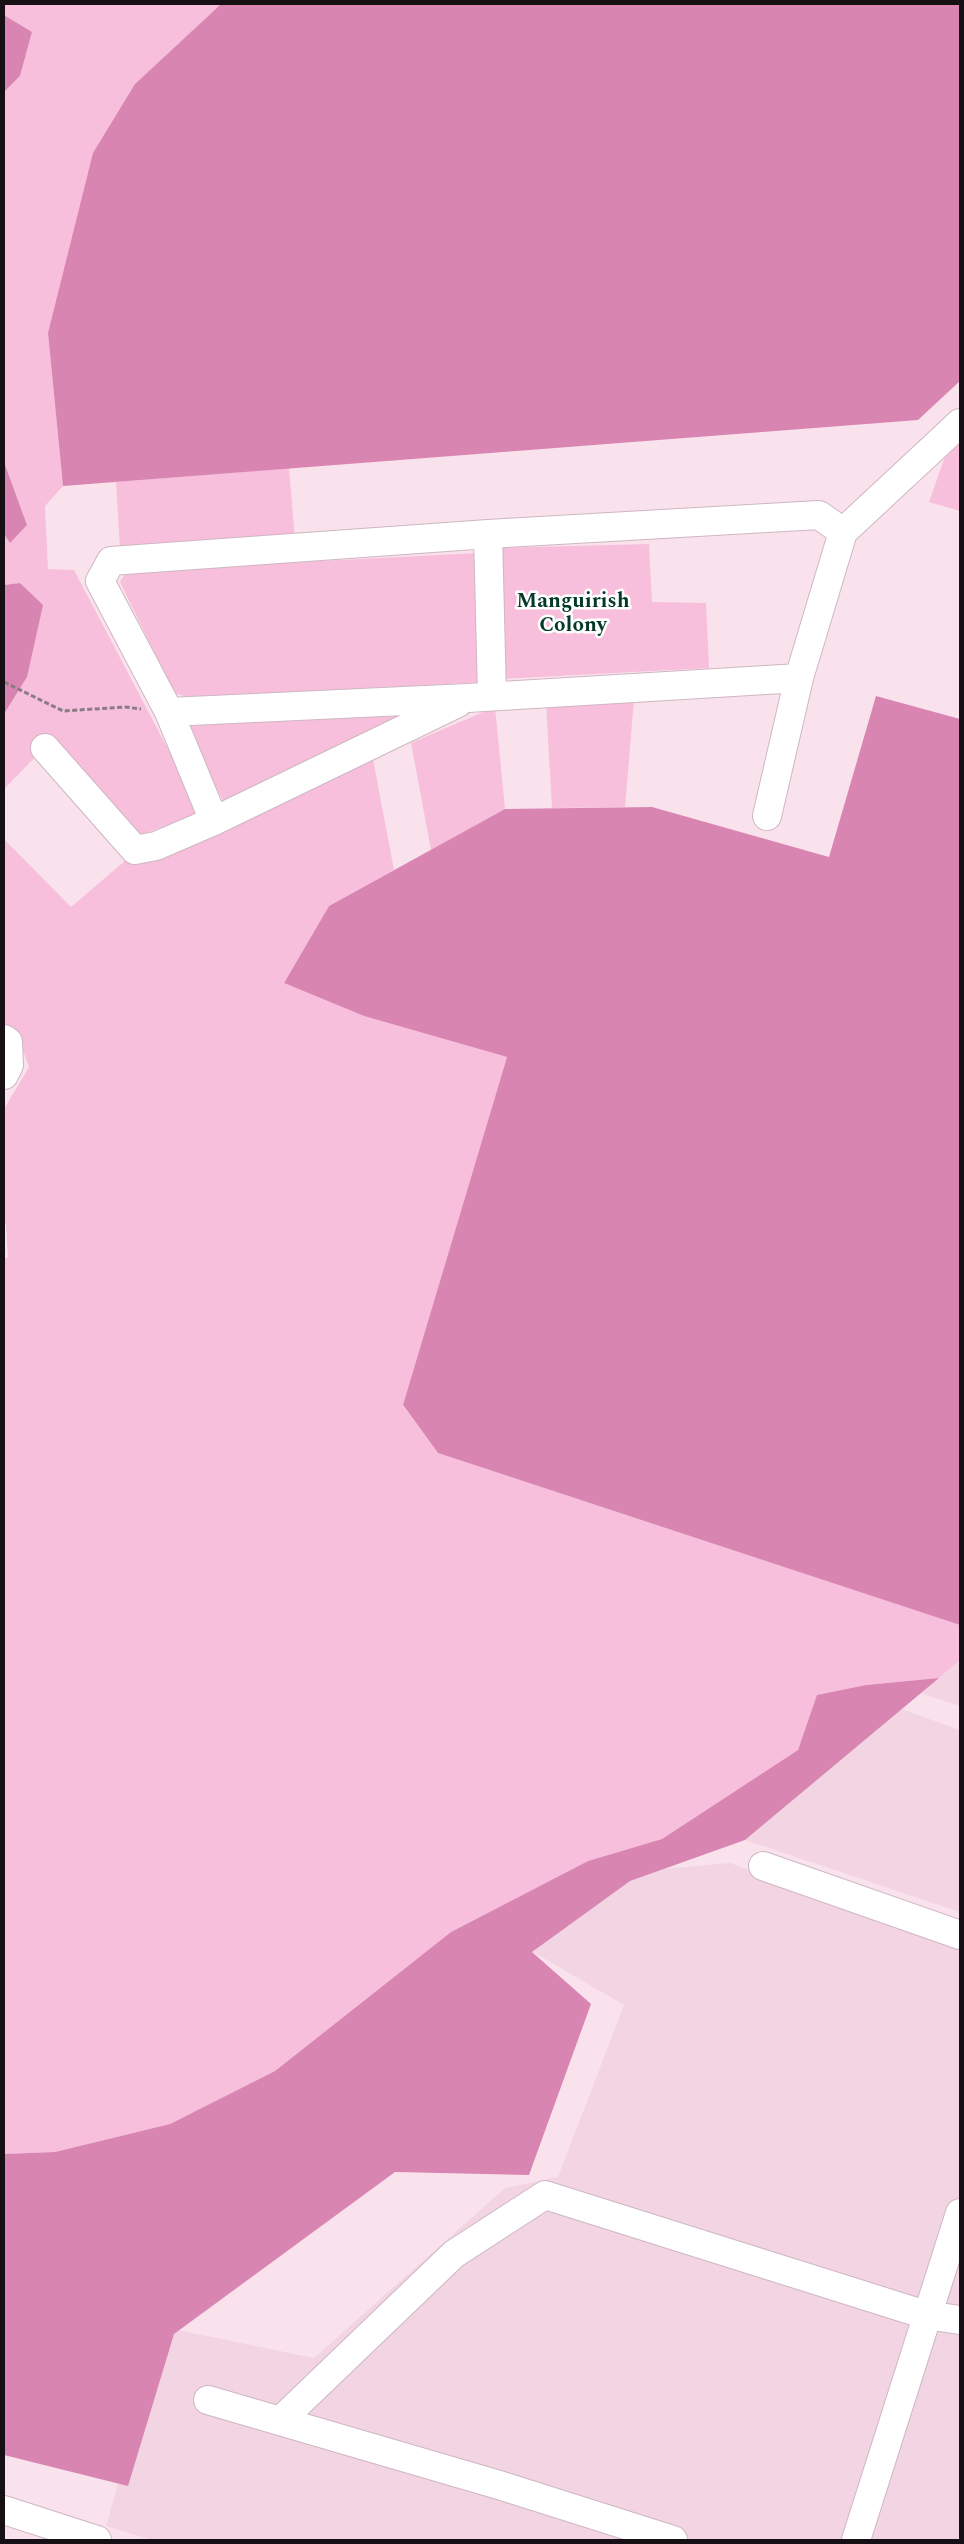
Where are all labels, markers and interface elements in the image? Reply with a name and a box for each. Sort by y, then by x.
district label: Manguirish Colony [516,590,630,640]

